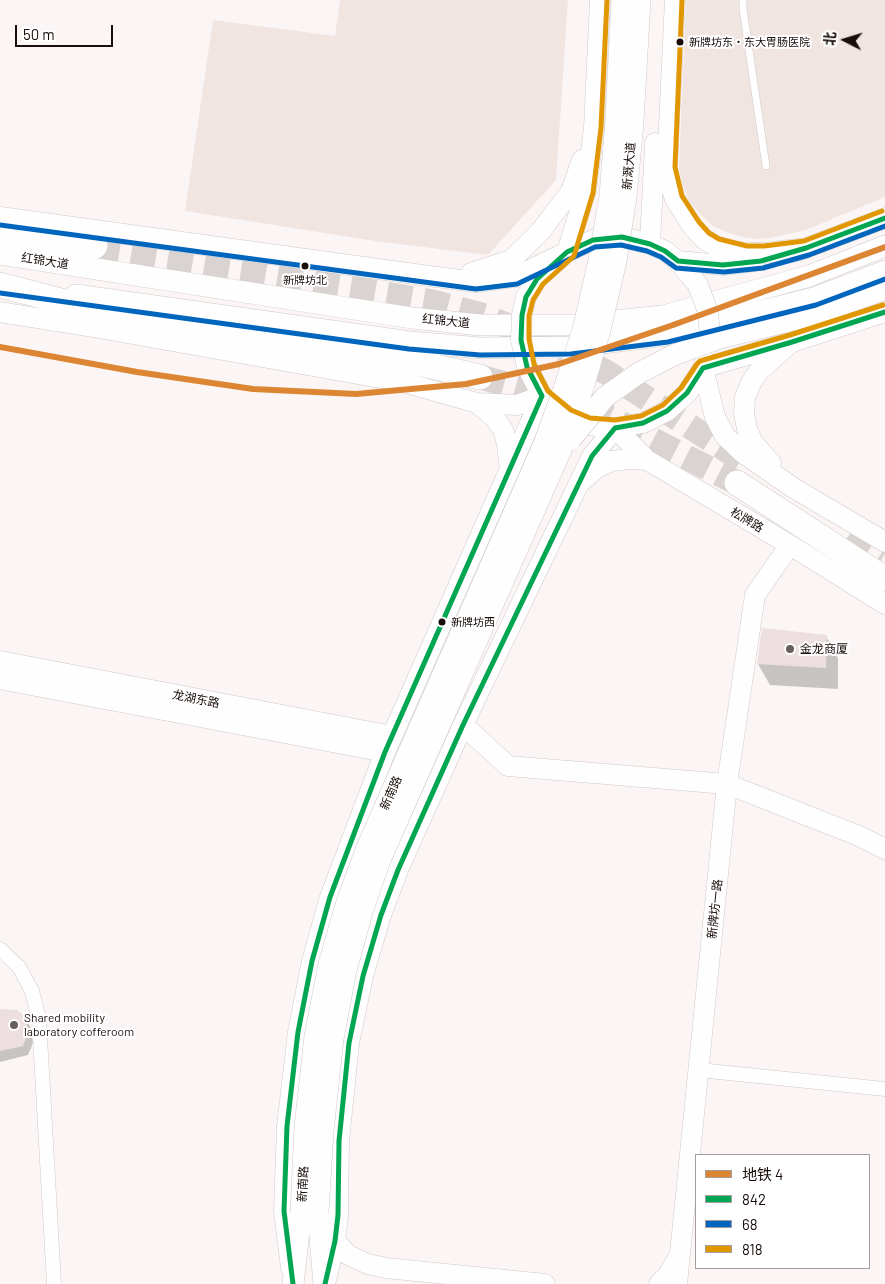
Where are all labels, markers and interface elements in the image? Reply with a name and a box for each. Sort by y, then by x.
scale bar [18,15,115,47]
north arrow [820,15,870,65]
text: 50 m [23,25,55,43]
text: 北 [820,31,839,46]
place label: 新牌坊东‧东大胃肠医院 [689,35,810,49]
marker: 新牌坊东‧东大胃肠医院 [675,37,685,47]
street label: 新溉大道 [620,141,638,191]
street label: 红锦大道 [20,250,70,272]
marker: 新牌坊北 [300,261,310,271]
place label: 新牌坊北 [283,273,327,287]
street label: 红锦大道 [421,311,471,331]
street label: 松牌路 [728,505,766,535]
place label: 新牌坊西 [451,615,495,629]
marker: 新牌坊西 [437,617,447,627]
place label: 金龙商厦 [800,642,848,656]
marker: 金龙商厦 [784,643,796,655]
street label: 龙湖东路 [171,687,221,711]
street label: 新南路 [377,774,405,812]
street label: 新牌坊一路 [705,878,725,940]
place label: Shared mobility laboratory cofferoom [24,1011,134,1039]
marker: Shared mobility laboratory cofferoom [8,1019,20,1031]
legend [695,1154,870,1269]
text: 地铁 4 [742,1165,783,1183]
street label: 新南路 [295,1166,311,1202]
text: 842 [742,1190,766,1208]
text: 68 [742,1215,758,1233]
text: 818 [742,1240,762,1258]

